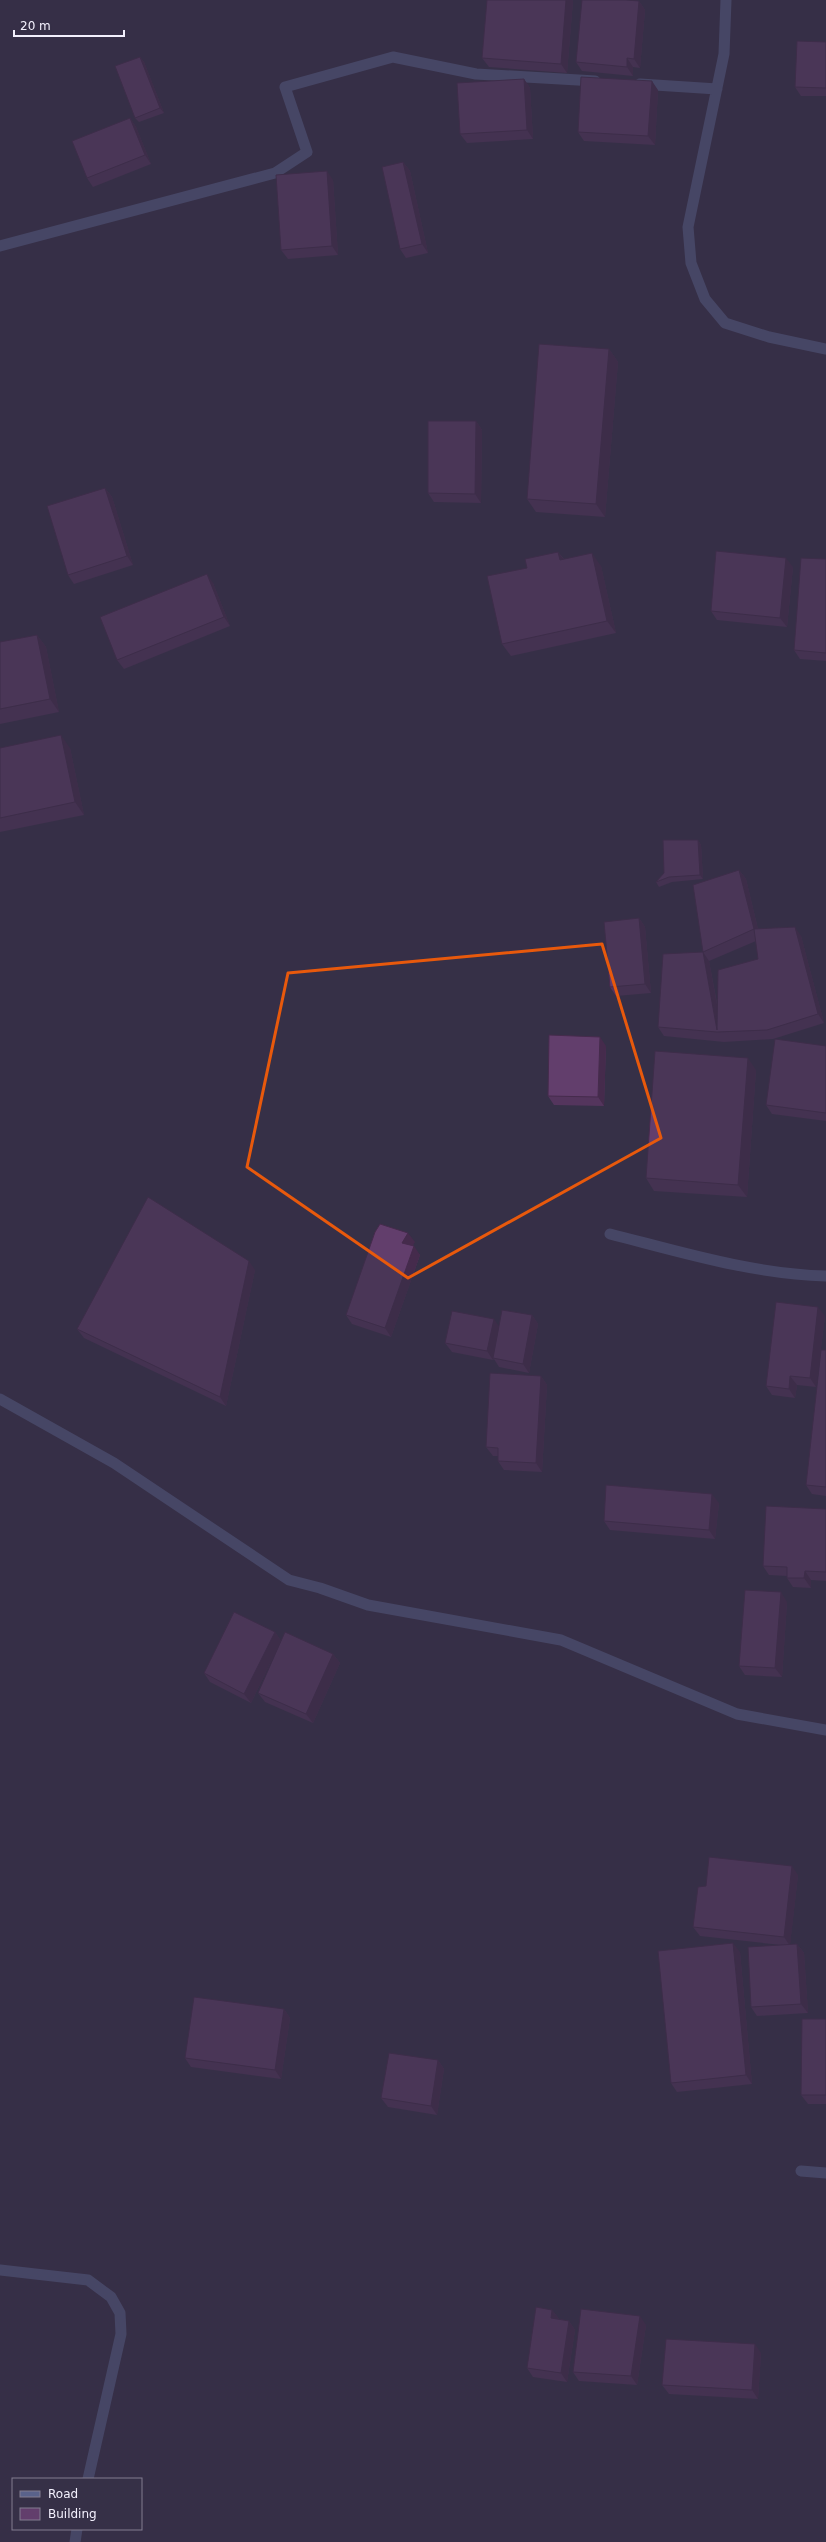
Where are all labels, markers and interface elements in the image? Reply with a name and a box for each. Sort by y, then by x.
scale bar [14,12,124,38]
text: 20 m [20,19,51,33]
legend [12,2478,142,2530]
text: Road [48,2487,78,2501]
text: Building [48,2507,97,2521]

